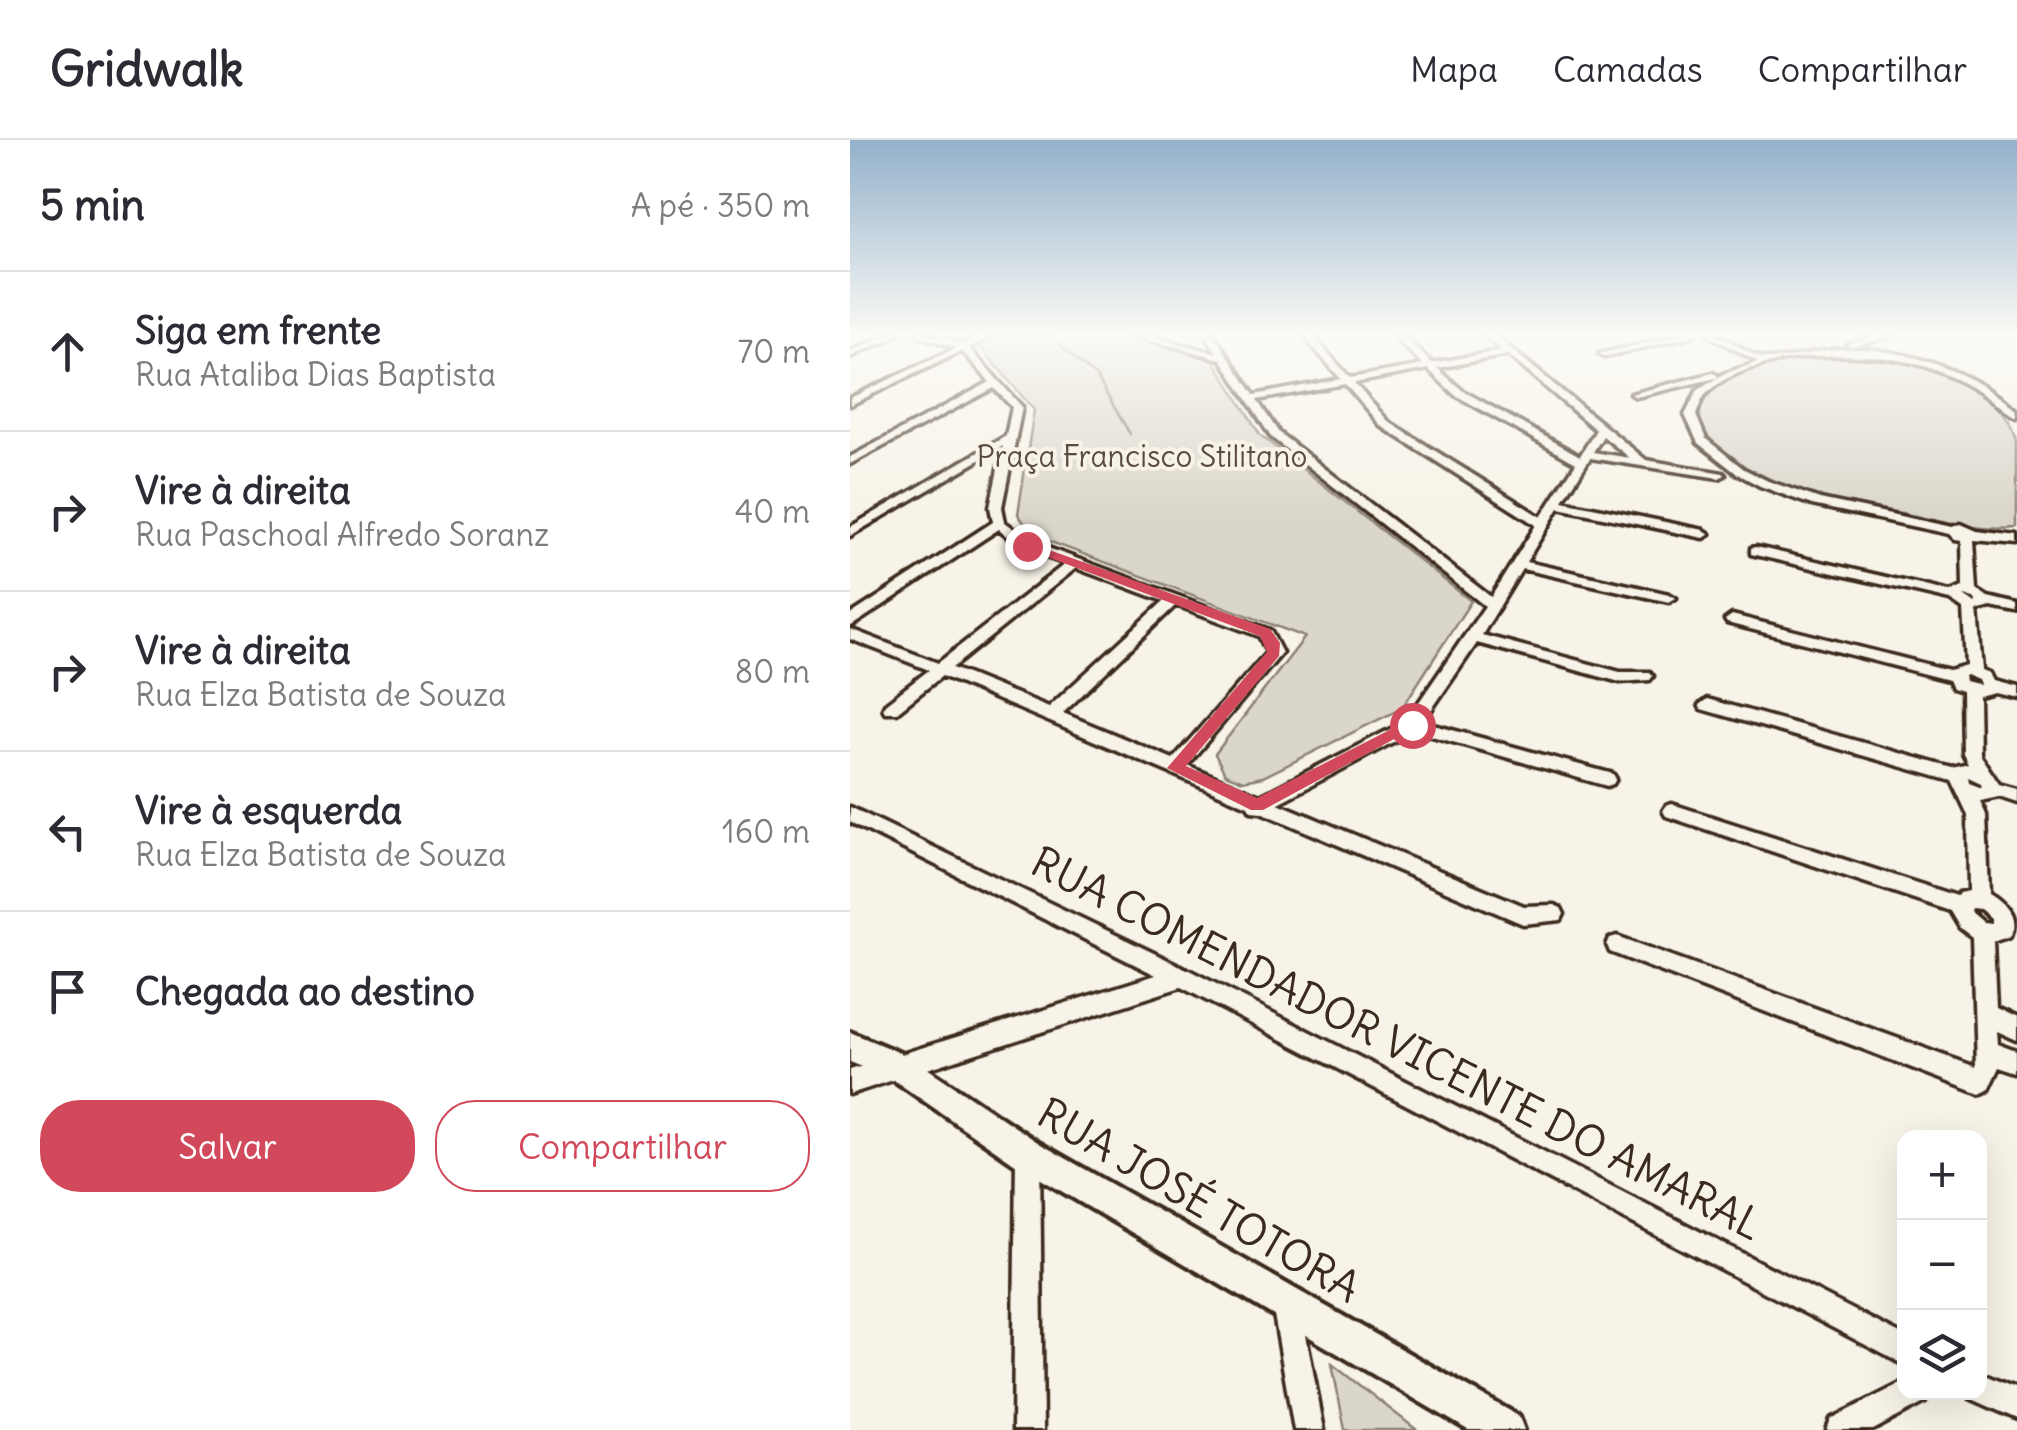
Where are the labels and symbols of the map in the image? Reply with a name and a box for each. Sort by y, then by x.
park label: Praça Francisco Stilitano [977,437,1307,475]
route end [1005,524,1051,570]
route start [1390,703,1436,749]
street label: RUA COMENDADOR VICENTE DO AMARAL [1023,835,1771,1251]
street label: RUA JOSÉ TOTORA [1028,1086,1370,1313]

